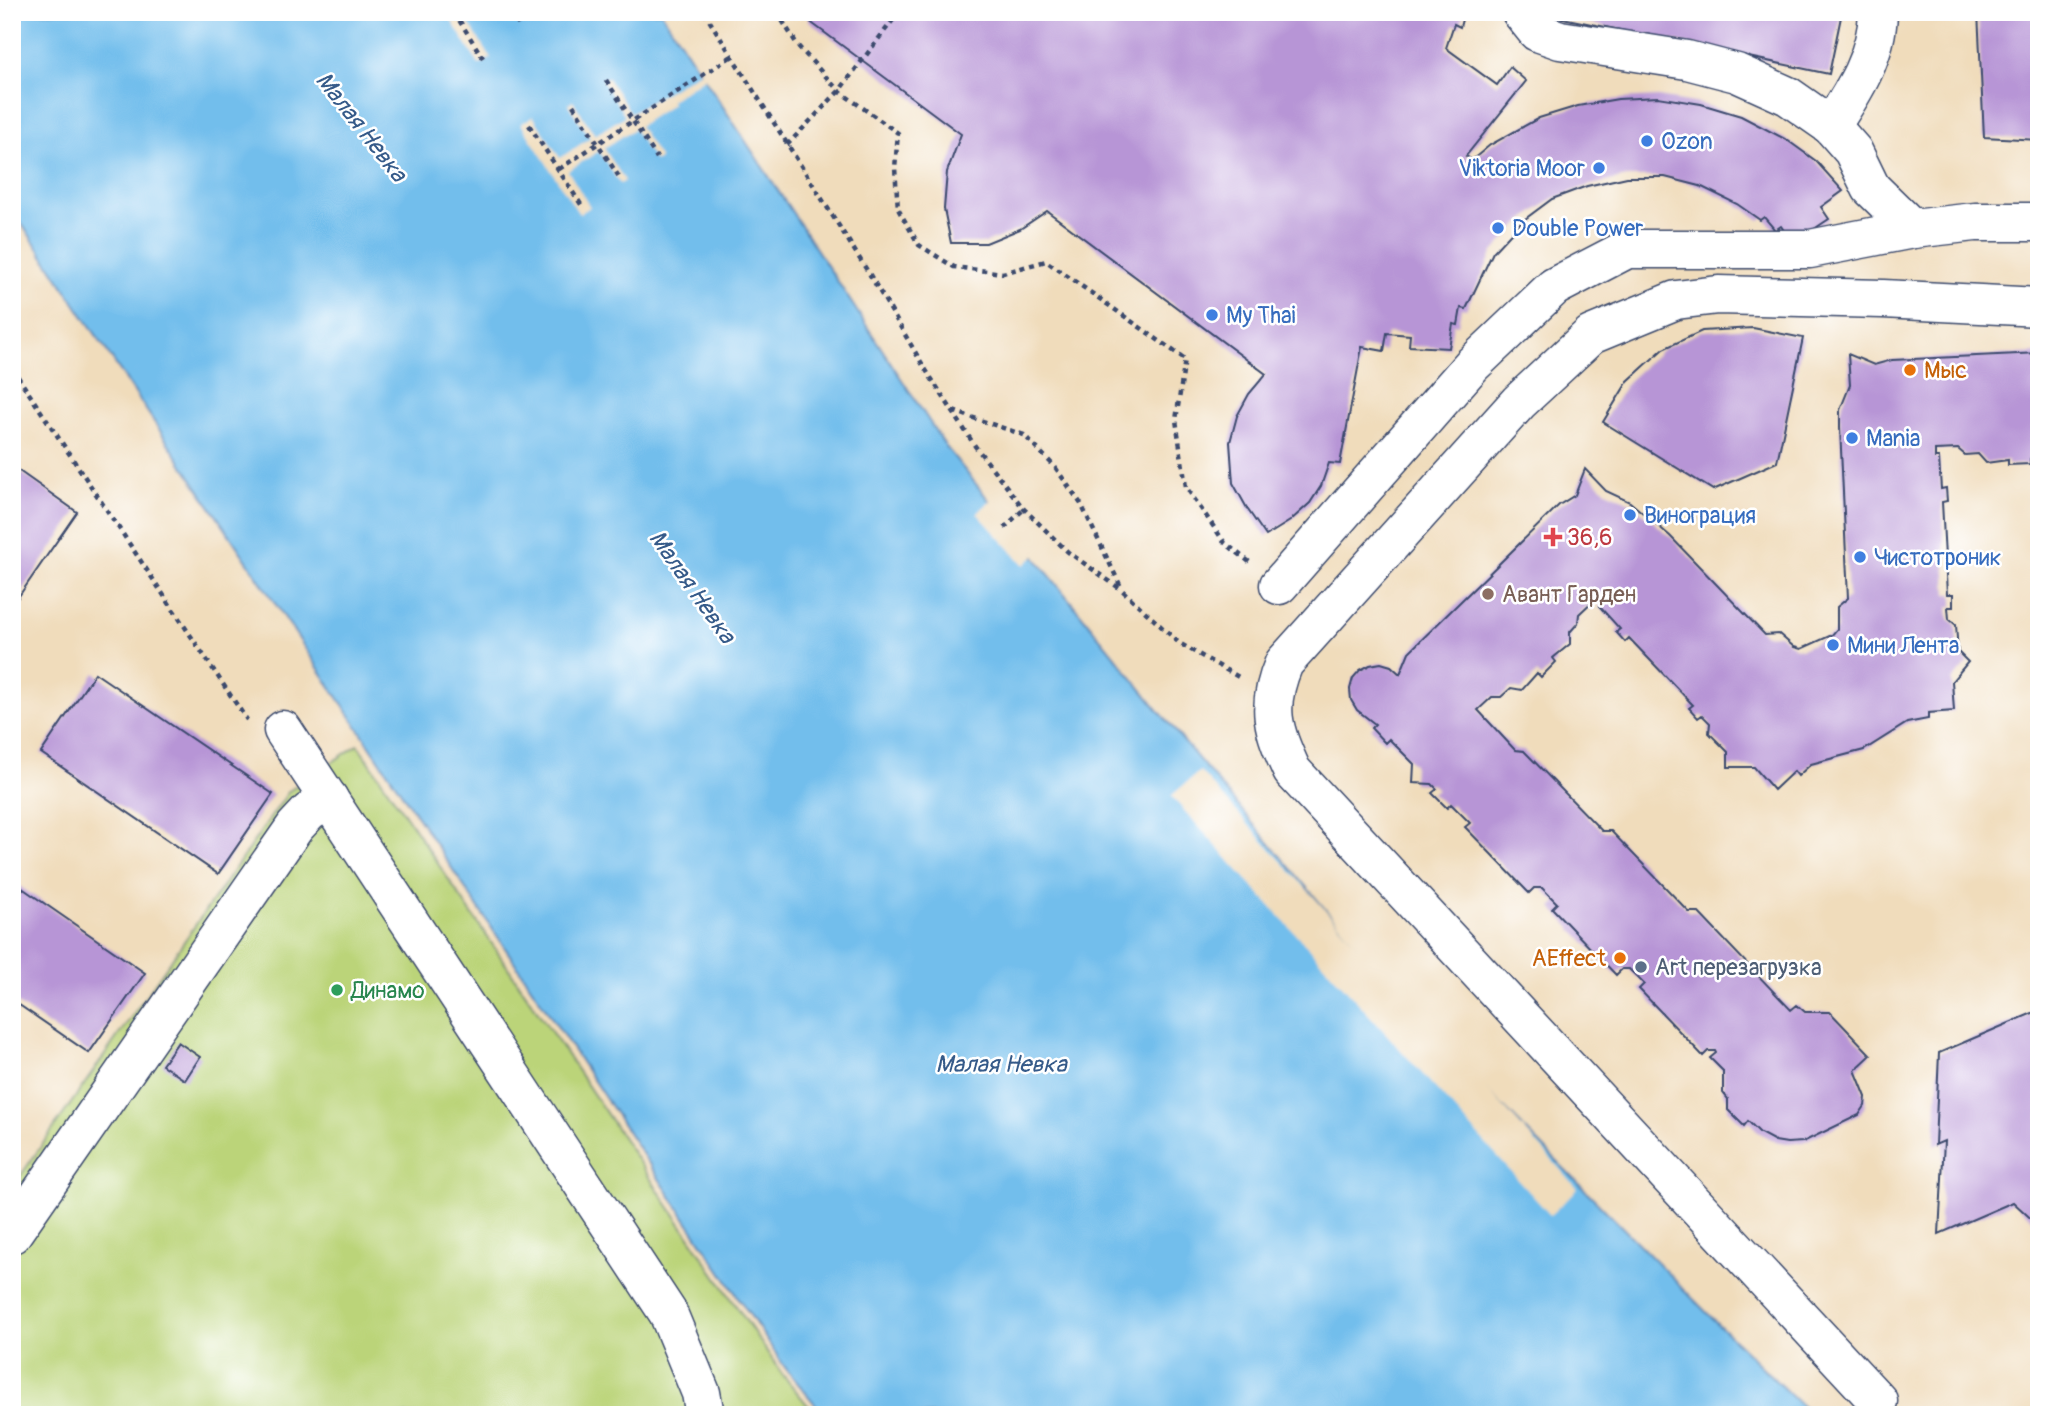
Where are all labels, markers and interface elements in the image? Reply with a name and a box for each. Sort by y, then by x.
water label: Малая Невка [309,66,414,189]
place label: Ozon [1661,127,1713,156]
marker: Ozon [1639,133,1655,149]
place label: Viktoria Moor [1458,154,1585,183]
marker: Viktoria Moor [1591,160,1607,176]
place label: Double Power [1512,214,1643,243]
marker: Double Power [1490,220,1506,236]
place label: My Thai [1226,301,1296,330]
marker: My Thai [1204,307,1220,323]
place label: Мыс [1924,356,1967,385]
marker: Мыс [1902,362,1918,378]
place label: Mania [1866,424,1920,453]
marker: Mania [1844,430,1860,446]
place label: Винограция [1644,501,1756,530]
marker: Винограция [1622,507,1638,523]
place label: 36,6 [1567,523,1612,552]
water label: Малая Невка [643,525,743,651]
marker: 36,6 [1545,529,1561,545]
place label: Чистотроник [1874,543,2002,572]
marker: Чистотроник [1852,549,1868,565]
place label: Авант Гарден [1502,580,1636,609]
marker: Авант Гарден [1480,586,1496,602]
place label: Мини Лента [1847,631,1959,660]
marker: Мини Лента [1825,637,1841,653]
place label: AEffect [1532,944,1607,973]
marker: AEffect [1612,950,1628,966]
place label: Art перезагрузка [1655,953,1822,982]
marker: Art перезагрузка [1633,959,1649,975]
place label: Динамо [350,976,425,1005]
marker: Динамо [329,982,345,998]
water label: Малая Невка [935,1050,1068,1079]

